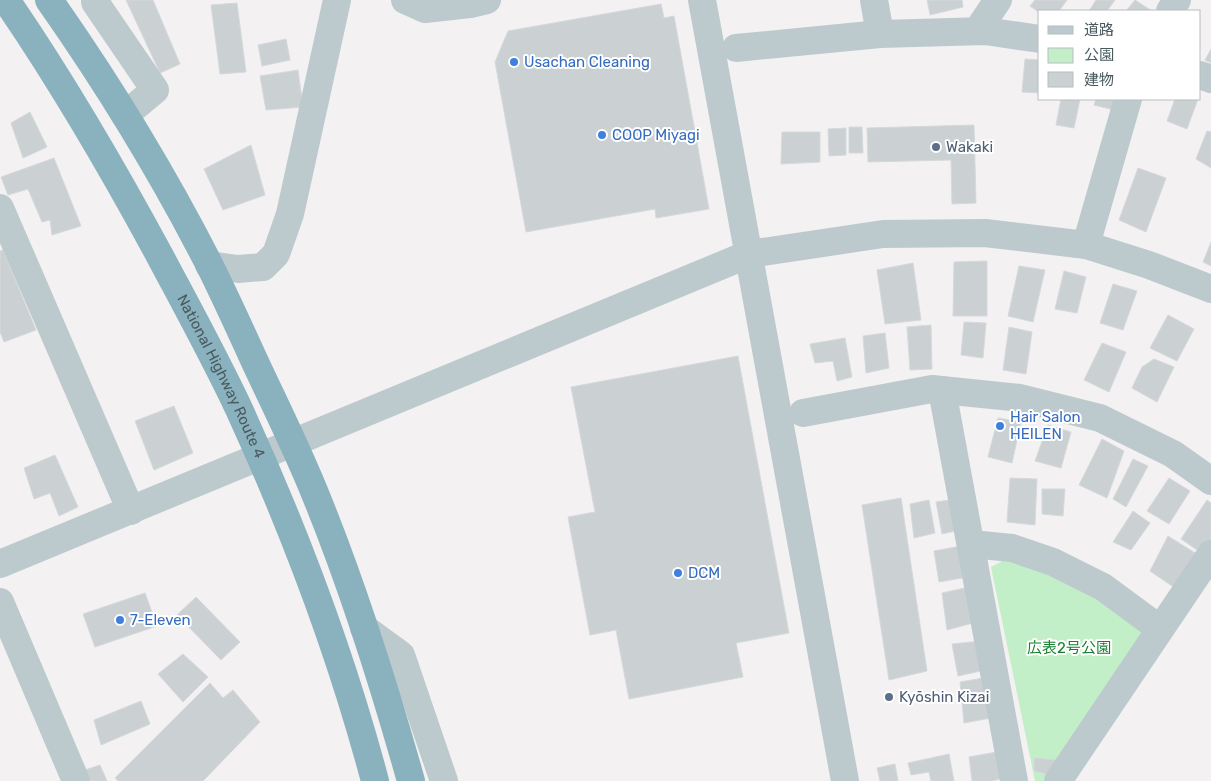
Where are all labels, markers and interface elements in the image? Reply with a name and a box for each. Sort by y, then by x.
legend [1038,10,1201,100]
text: 道路 [1084,21,1114,39]
text: 公園 [1084,46,1114,64]
place label: Usachan Cleaning [524,53,650,71]
marker: Usachan Cleaning [508,56,520,68]
text: 建物 [1084,71,1114,89]
place label: COOP Miyagi [612,126,700,144]
marker: COOP Miyagi [596,129,608,141]
place label: Wakaki [946,138,993,156]
marker: Wakaki [930,141,942,153]
street label: National Highway Route 4 [173,291,269,461]
place label: Hair Salon HEILEN [1010,408,1081,443]
marker: Hair Salon HEILEN [994,420,1006,432]
place label: DCM [688,564,720,582]
marker: DCM [672,567,684,579]
place label: 7-Eleven [130,611,191,629]
marker: 7-Eleven [114,614,126,626]
park label: 広表2号公園 [1027,639,1111,657]
place label: Kyōshin Kizai [899,688,989,706]
marker: Kyōshin Kizai [883,691,895,703]

